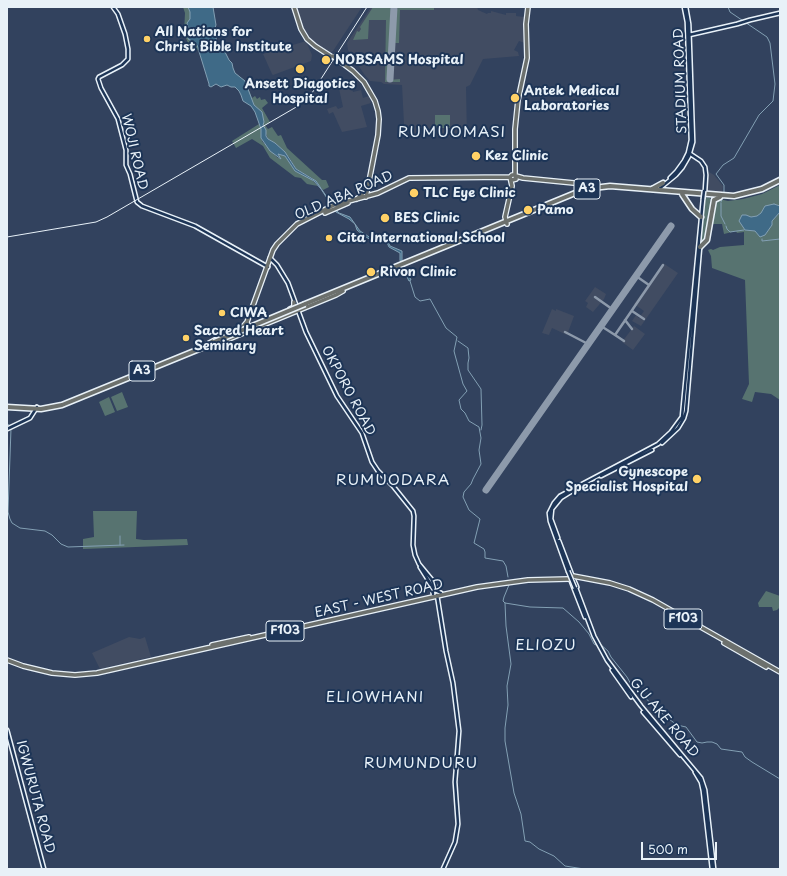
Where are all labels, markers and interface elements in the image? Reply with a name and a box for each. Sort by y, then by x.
place label: All Nations for Christ Bible Institute [155,24,292,55]
street label: STADIUM ROAD [671,28,691,134]
marker: All Nations for Christ Bible Institute [142,34,152,44]
place label: NOBSAMS Hospital [335,52,463,68]
marker: NOBSAMS Hospital [320,54,332,66]
marker: Ansett Diagotics Hospital [294,63,306,75]
place label: Ansett Diagotics Hospital [245,76,355,107]
place label: Antek Medical Laboratories [524,83,619,114]
marker: Antek Medical Laboratories [509,92,521,104]
street label: WOJI ROAD [118,113,150,191]
district label: RUMUOMASI [398,124,506,142]
place label: Kez Clinic [485,148,548,164]
marker: Kez Clinic [470,150,482,162]
street label: OLD ABA ROAD [293,168,395,224]
road number: A3 [574,179,600,199]
place label: TLC Eye Clinic [423,185,516,201]
marker: TLC Eye Clinic [408,187,420,199]
place label: Pamo [537,202,573,218]
marker: Pamo [522,204,534,216]
place label: BES Clinic [394,210,460,226]
marker: BES Clinic [379,212,391,224]
place label: Cita International School [337,230,505,246]
marker: Cita International School [324,233,334,243]
place label: Rivon Clinic [380,264,456,280]
marker: Rivon Clinic [365,266,377,278]
place label: CIWA [230,305,267,321]
marker: CIWA [217,308,227,318]
place label: Sacred Heart Seminary [194,323,284,354]
marker: Sacred Heart Seminary [181,333,191,343]
street label: OKPORO ROAD [318,343,378,439]
road number: A3 [129,361,155,381]
place label: Gynescope Specialist Hospital [566,464,688,495]
district label: RUMUODARA [336,472,450,490]
marker: Gynescope Specialist Hospital [691,473,703,485]
street label: EAST - WEST ROAD [313,577,445,621]
road number: F103 [664,609,702,629]
road number: F103 [266,621,304,641]
district label: ELIOZU [515,637,577,655]
street label: G.U AKE ROAD [626,675,702,761]
district label: ELIOWHANI [326,689,424,707]
street label: IGWURUTA ROAD [12,739,58,855]
district label: RUMUNDURU [364,755,478,773]
scale bar [643,834,719,860]
text: 500 m [648,840,688,858]

